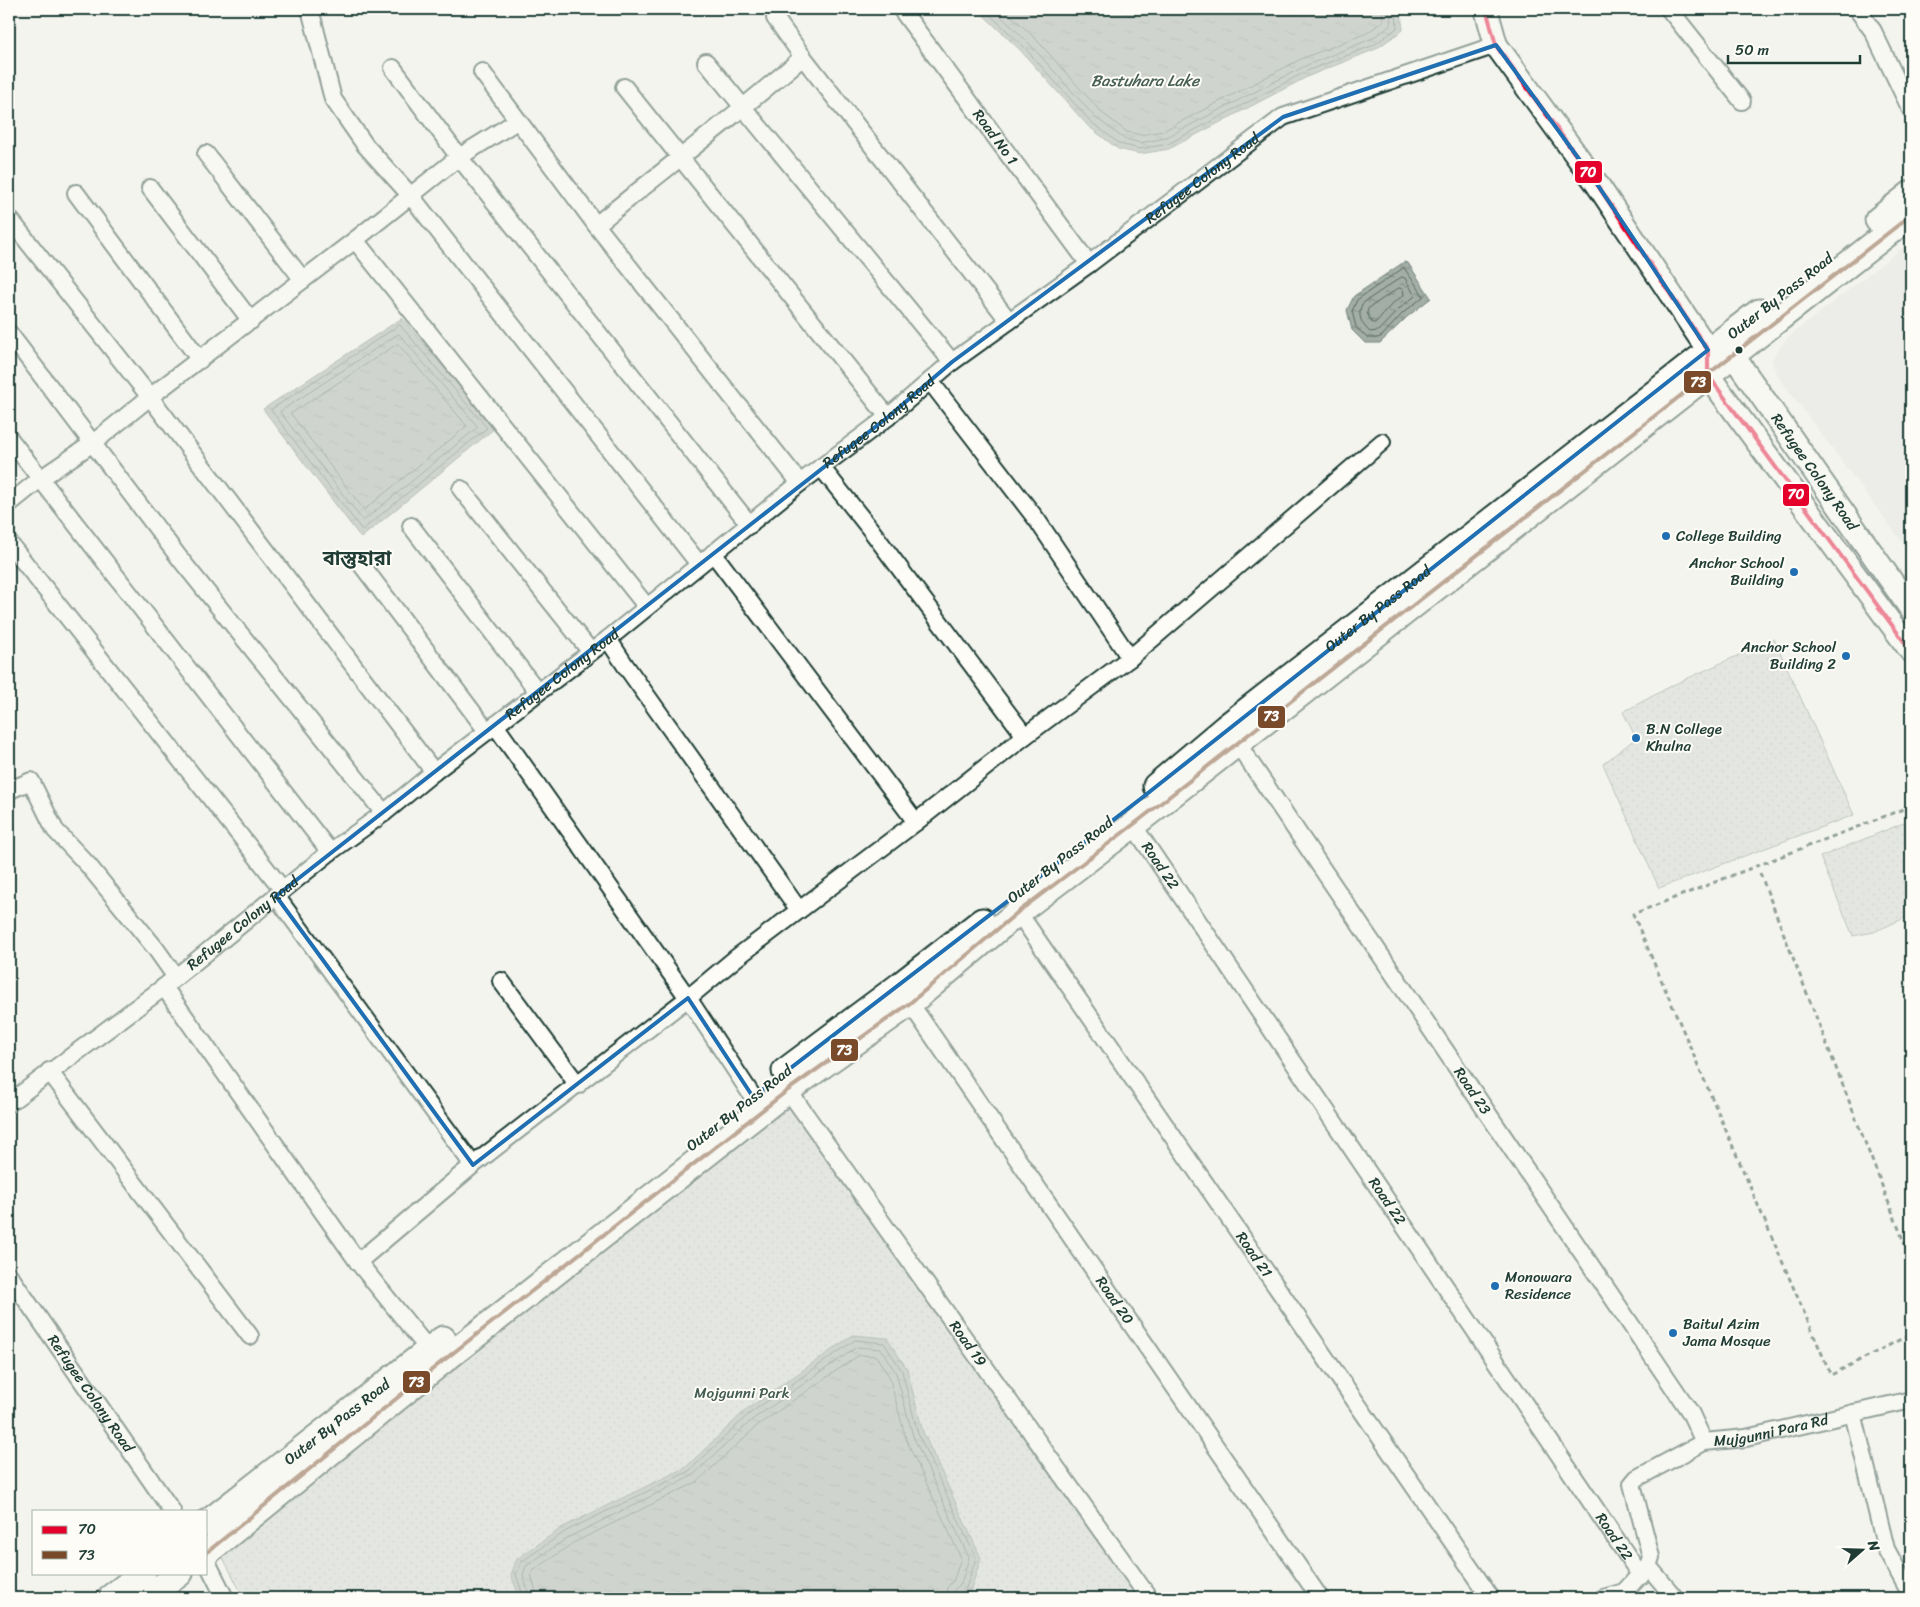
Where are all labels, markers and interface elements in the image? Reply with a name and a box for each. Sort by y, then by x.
scale bar [1728,32,1860,64]
text: 50 m [1735,37,1770,63]
water label: Bastuhara Lake [1091,66,1201,95]
street label: Road No 1 [966,103,1025,171]
street label: Refugee Colony Road [1139,125,1266,231]
line badge: 70 [1574,160,1603,184]
text: 70 [1580,160,1597,185]
street label: Outer By Pass Road [1721,245,1840,346]
unlabelled marker [1734,345,1744,355]
street label: Refugee Colony Road [817,368,942,475]
line badge: 73 [1683,370,1712,394]
text: 73 [1690,370,1706,395]
street label: Refugee Colony Road [1764,408,1866,537]
text: 70 [1788,482,1805,507]
line badge: 70 [1782,483,1810,507]
place label: College Building [1676,523,1782,549]
marker: College Building [1660,530,1672,542]
district label: বাস্তুহারা [322,541,392,576]
place label: Anchor School Building [1688,550,1785,593]
street label: Outer By Pass Road [1319,558,1438,659]
marker: Anchor School Building [1788,566,1800,578]
street label: Refugee Colony Road [499,621,626,727]
place label: Anchor School Building 2 [1740,634,1837,677]
marker: Anchor School Building 2 [1840,650,1852,662]
text: 73 [1263,704,1279,729]
line badge: 73 [1257,705,1286,729]
place label: B.N College Khulna [1646,716,1722,759]
marker: B.N College Khulna [1630,732,1642,744]
street label: Outer By Pass Road [1001,809,1120,910]
street label: Road 22 [1135,836,1186,895]
street label: Refugee Colony Road [181,869,306,977]
line badge: 73 [830,1038,859,1062]
text: 73 [836,1038,852,1063]
street label: Outer By Pass Road [680,1057,799,1158]
street label: Road 23 [1447,1062,1498,1120]
street label: Road 22 [1362,1172,1413,1231]
street label: Road 21 [1229,1226,1279,1283]
place label: Monowara Residence [1505,1264,1573,1307]
street label: Road 20 [1089,1271,1141,1330]
marker: Monowara Residence [1489,1280,1501,1292]
place label: Baitul Azim Jama Mosque [1682,1311,1771,1354]
street label: Road 19 [943,1315,994,1372]
marker: Baitul Azim Jama Mosque [1667,1327,1679,1339]
street label: Refugee Colony Road [41,1329,142,1459]
line badge: 73 [402,1370,431,1394]
text: 73 [408,1370,424,1395]
street label: Outer By Pass Road [278,1371,397,1472]
park label: Mojgunni Park [694,1380,790,1406]
street label: Mujgunni Para Rd [1713,1406,1832,1454]
street label: Road 22 [1589,1507,1640,1566]
legend [32,1510,208,1574]
text: 70 [78,1516,96,1542]
north arrow [1838,1524,1888,1574]
text: N [1860,1536,1887,1555]
text: 73 [78,1542,95,1568]

